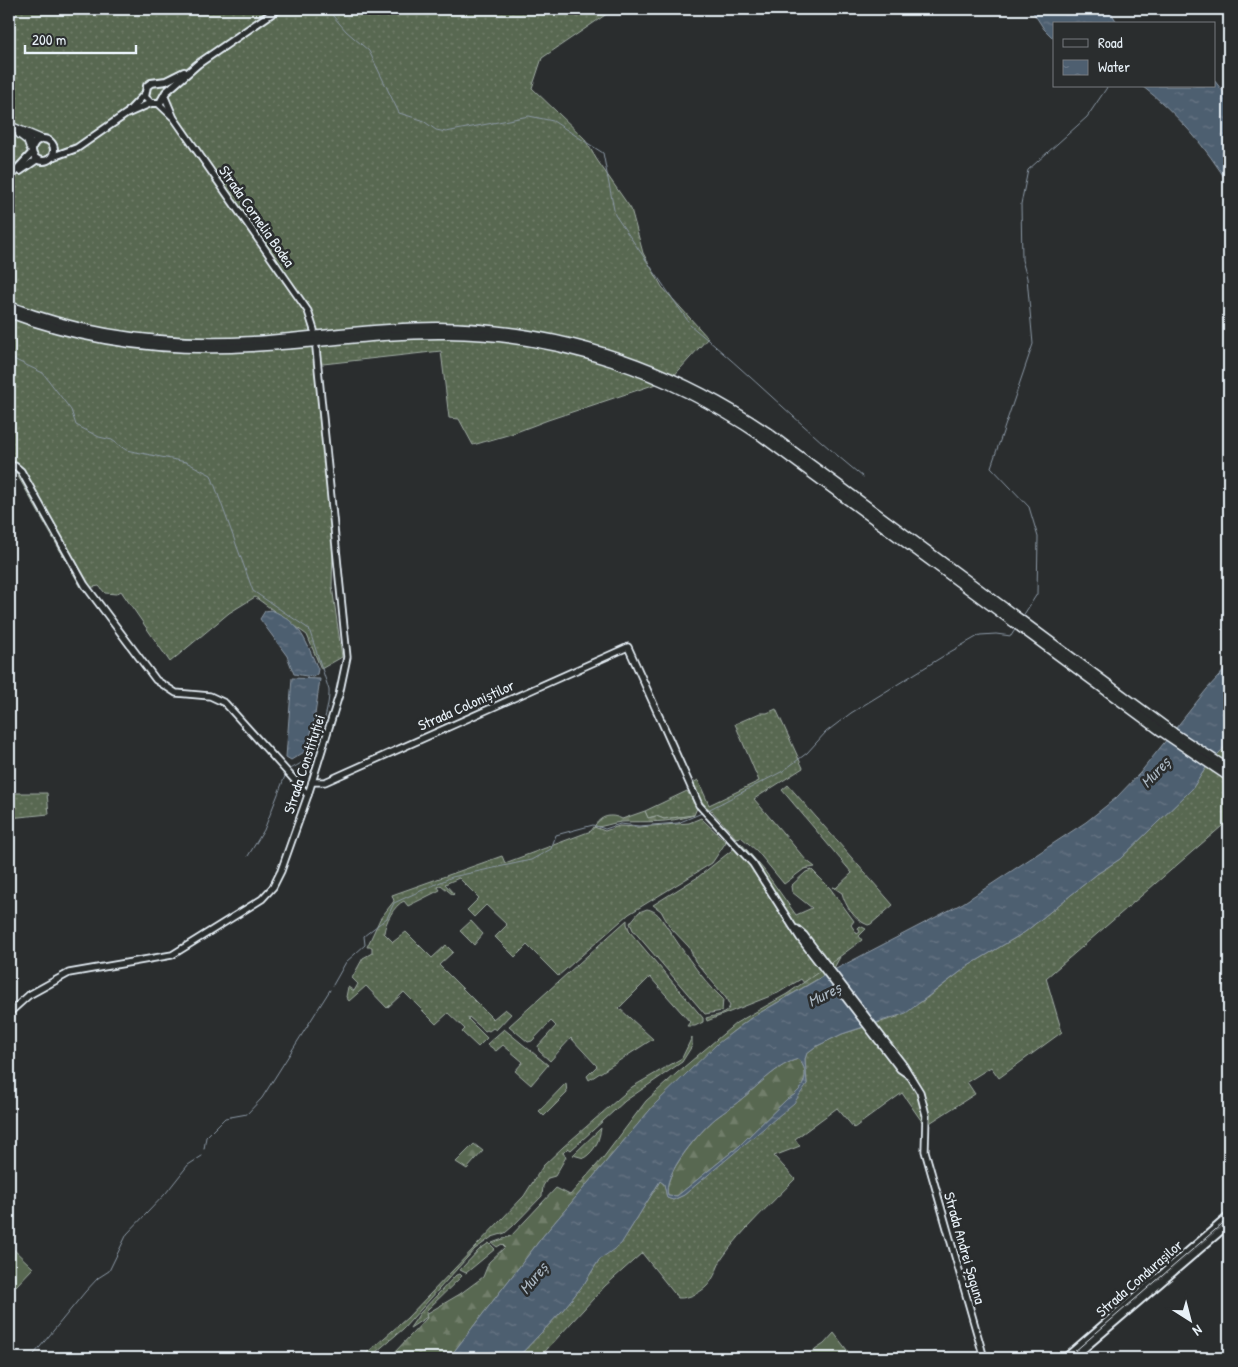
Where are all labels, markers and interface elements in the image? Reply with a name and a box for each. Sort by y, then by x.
scale bar [25,22,136,54]
legend [1053,22,1216,88]
text: 200 m [32,29,66,50]
text: Road [1098,32,1123,53]
text: Water [1098,56,1130,77]
street label: Strada Cornelia Bodea [214,161,300,271]
street label: Strada Coloniștilor [414,674,518,736]
street label: Strada Constituției [278,712,330,816]
water label: Mureș [1135,750,1176,792]
water label: Mureș [804,976,846,1012]
street label: Strada Andrei Șaguna [939,1190,991,1307]
street label: Strada Condurașilor [1091,1234,1187,1321]
water label: Mureș [514,1256,554,1298]
north arrow [1166,1294,1216,1344]
text: N [1189,1321,1207,1341]

